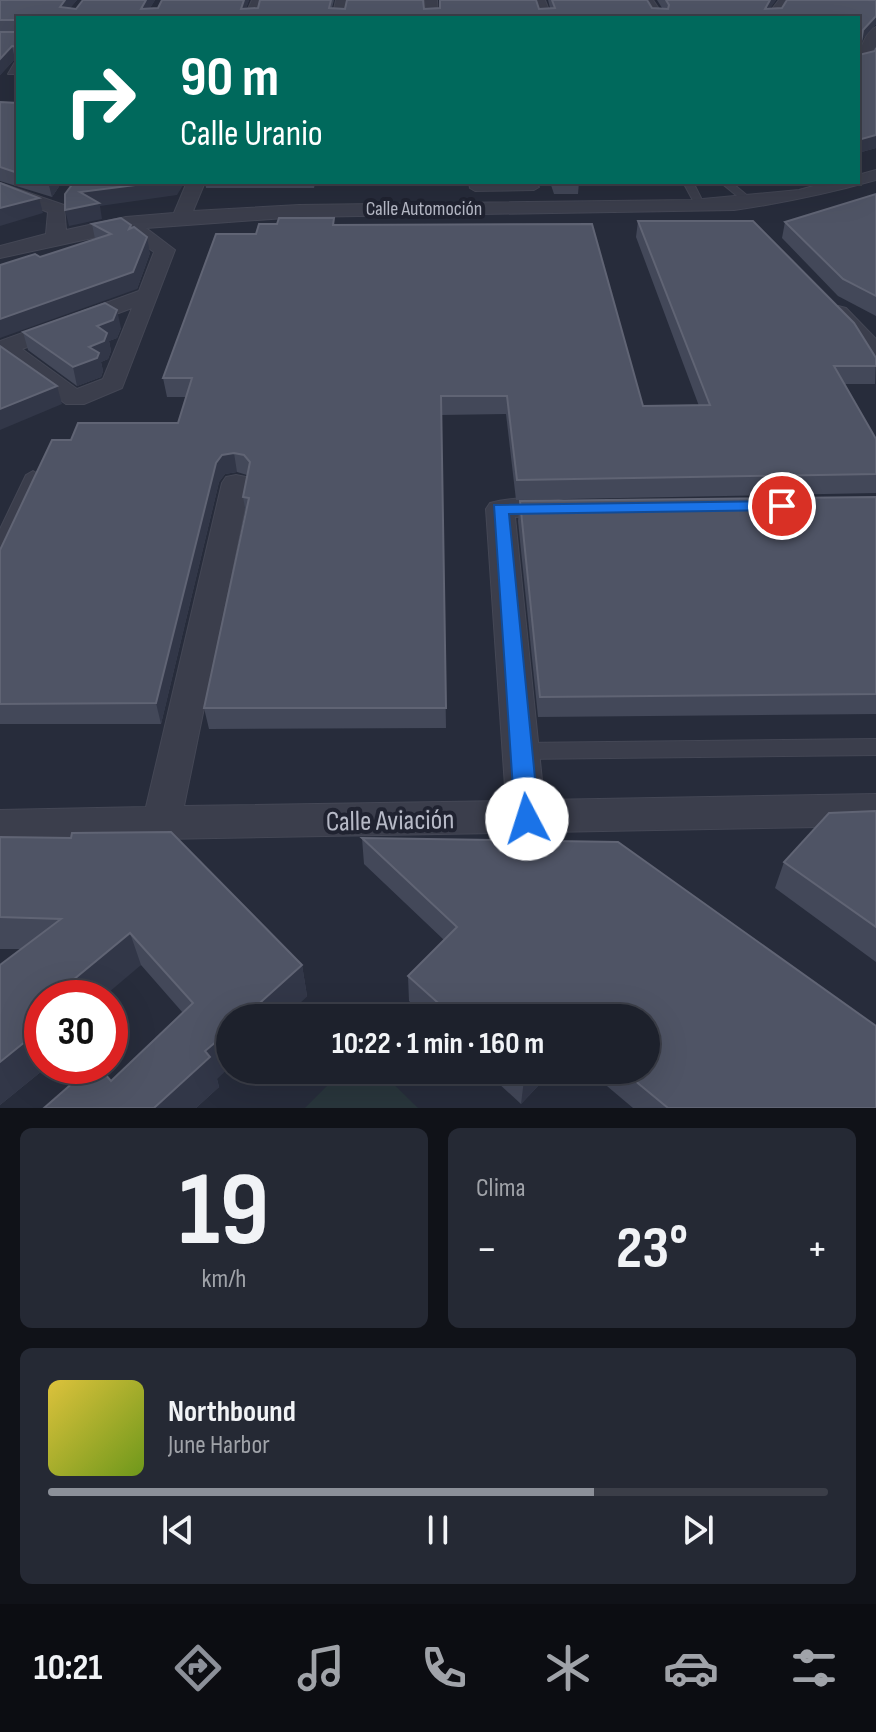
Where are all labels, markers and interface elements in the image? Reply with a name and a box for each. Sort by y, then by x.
text: 90 m [180,45,279,112]
icon: right [48,48,152,152]
text: Calle Uranio [180,113,323,156]
street label: Calle Automoción [366,197,482,221]
pin [748,472,816,540]
icon: arrive [760,484,804,528]
position arrow [485,777,569,861]
street label: Calle Aviación [325,803,455,839]
speed limit sign: 30 [24,980,128,1084]
text: 10:22 · 1 min · 160 m [332,1026,544,1062]
text: 19 [179,1149,269,1274]
text: Clima [476,1173,526,1204]
text: 23° [616,1213,688,1285]
text: − [476,1223,498,1276]
text: + [806,1223,828,1276]
text: km/h [202,1264,246,1295]
text: Northbound [168,1394,296,1430]
text: June Harbor [168,1430,270,1461]
icon: previous [156,1508,200,1552]
icon: pause [416,1508,460,1552]
icon: next [676,1508,720,1552]
icon: directions [170,1640,226,1696]
icon: music [293,1640,349,1696]
icon: phone [416,1640,472,1696]
icon: climate [540,1640,596,1696]
icon: car [663,1640,719,1696]
icon: filters [786,1640,842,1696]
text: 10:21 [34,1647,102,1690]

